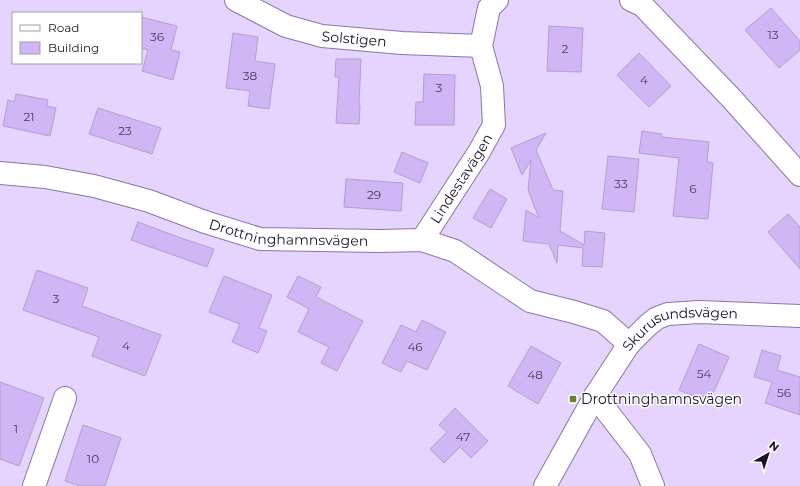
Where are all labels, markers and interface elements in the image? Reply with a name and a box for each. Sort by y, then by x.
legend [12,12,142,64]
text: Road [48,20,79,35]
street label: Solstigen [321,27,387,51]
house number: 13 [767,27,779,42]
house number: 36 [150,29,164,44]
text: Building [48,40,99,55]
house number: 2 [562,41,569,56]
house number: 38 [243,68,258,83]
house number: 4 [640,72,648,87]
house number: 3 [436,80,443,95]
house number: 21 [23,109,35,124]
house number: 23 [118,123,132,138]
street label: Lindestavägen [426,130,496,227]
house number: 33 [614,176,628,191]
house number: 6 [689,181,697,196]
house number: 29 [367,187,381,202]
street label: Drottninghamnsvägen [207,215,368,250]
house number: 3 [53,291,60,306]
street label: Skurusundsvägen [618,303,738,354]
house number: 4 [122,338,130,353]
house number: 46 [407,339,423,354]
house number: 54 [697,366,711,381]
house number: 48 [527,367,543,382]
house number: 56 [777,385,791,400]
place label: Drottninghamnsvägen [581,390,742,408]
marker: Drottninghamnsvägen [568,394,578,404]
house number: 1 [14,421,18,436]
house number: 47 [456,429,470,444]
north arrow [748,434,788,474]
text: N [766,438,782,454]
house number: 10 [87,451,99,466]

